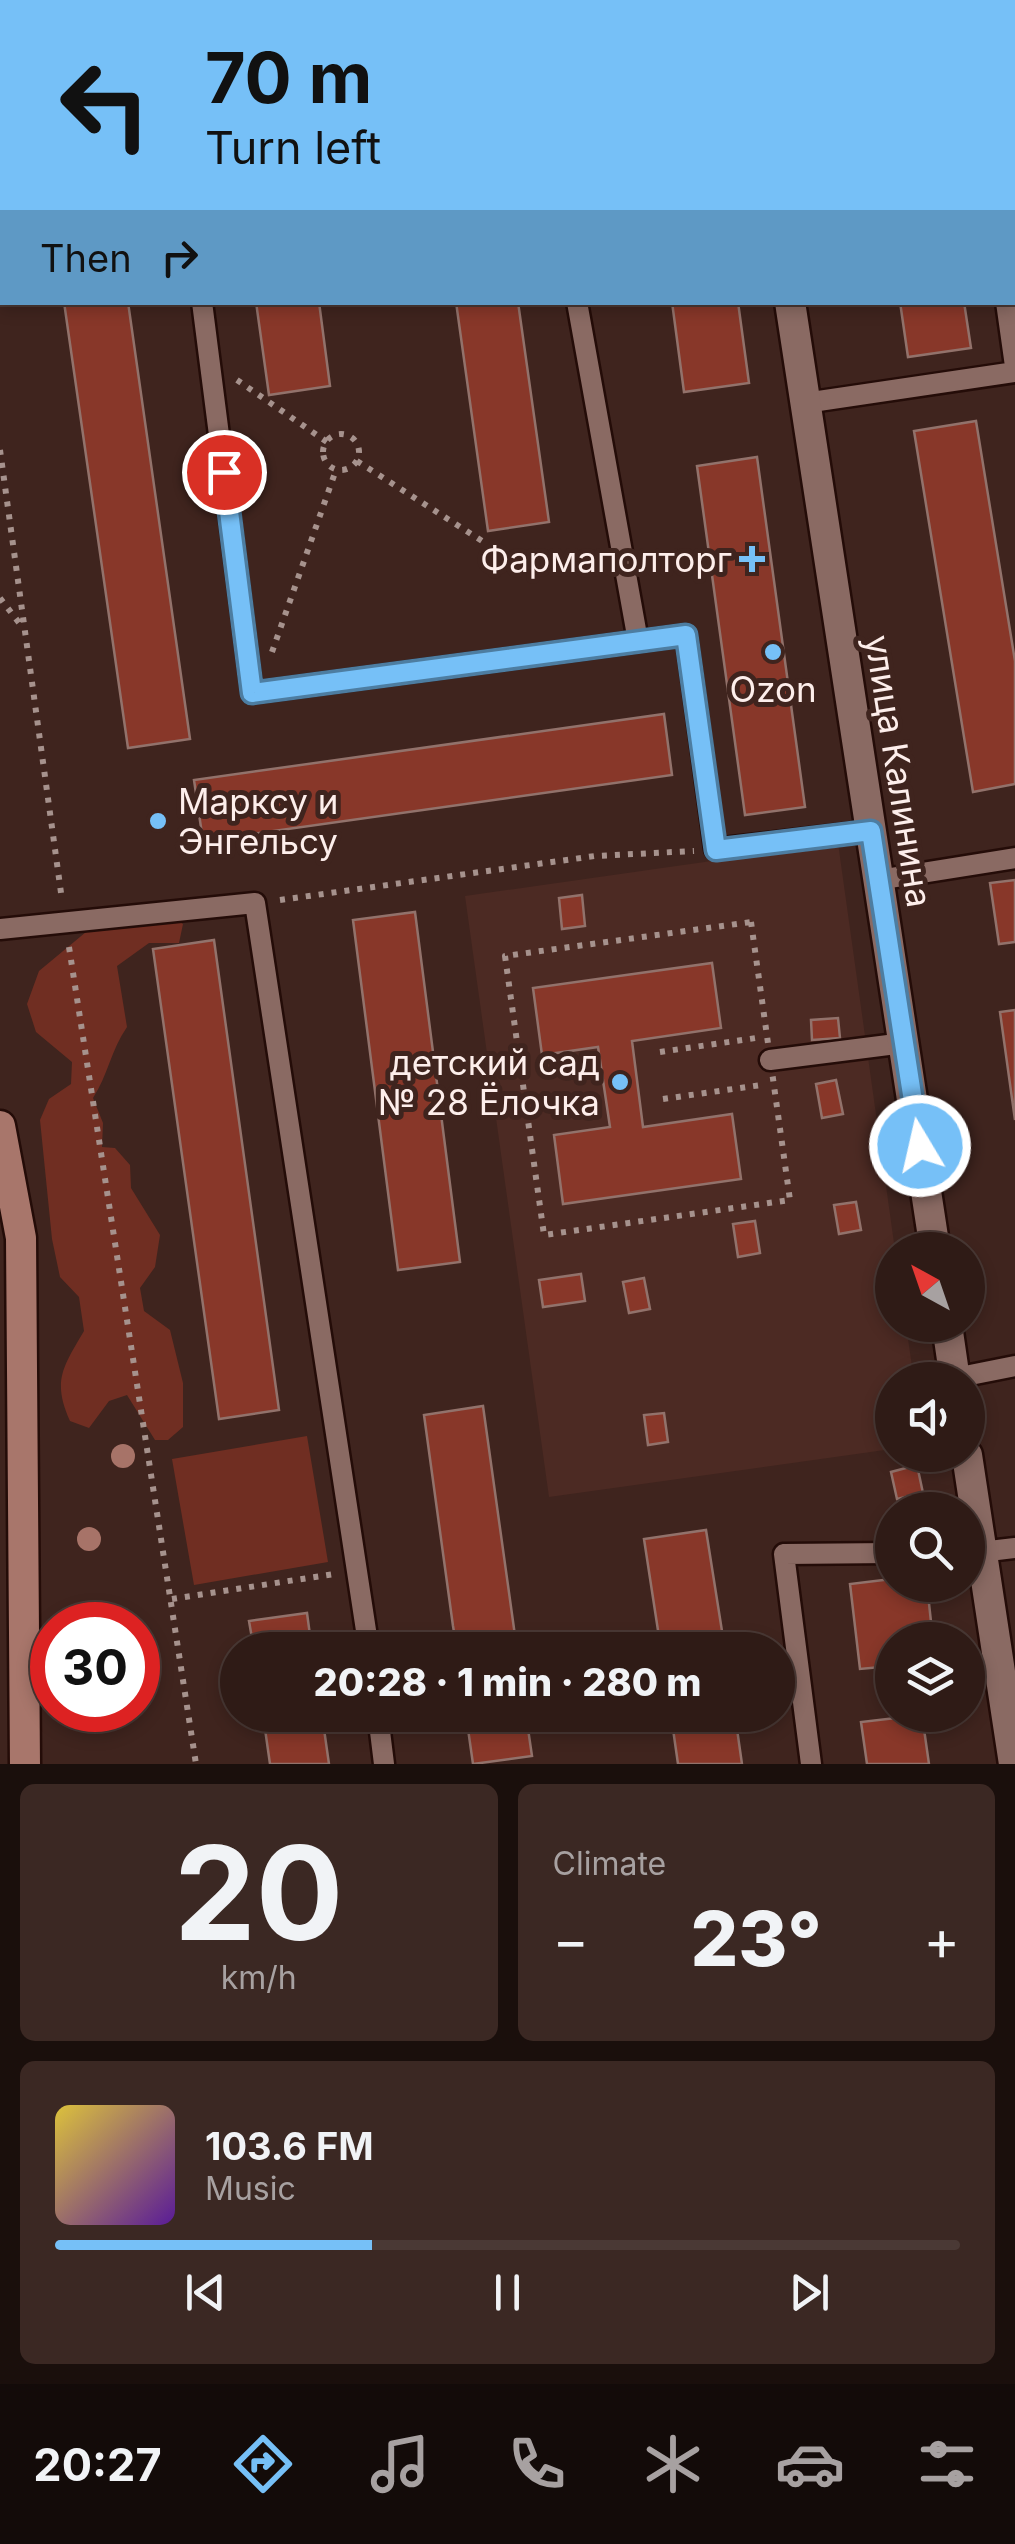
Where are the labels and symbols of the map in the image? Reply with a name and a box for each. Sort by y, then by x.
pin [182,430,267,515]
place label: Фармаполторг [480,538,732,580]
marker: Фармаполторг [741,548,763,570]
street label: улица Калинина [857,632,941,910]
marker: Ozon [762,641,784,663]
place label: Ozon [729,668,817,710]
place label: Марксу и Энгельсу [178,780,338,862]
marker: Марксу и Энгельсу [147,810,169,832]
place label: детский сад № 28 Ёлочка [378,1041,600,1123]
marker: детский сад № 28 Ёлочка [609,1071,631,1093]
position arrow [868,1094,972,1198]
north arrow [875,1232,985,1342]
speed limit sign: 30 [30,1602,160,1732]

